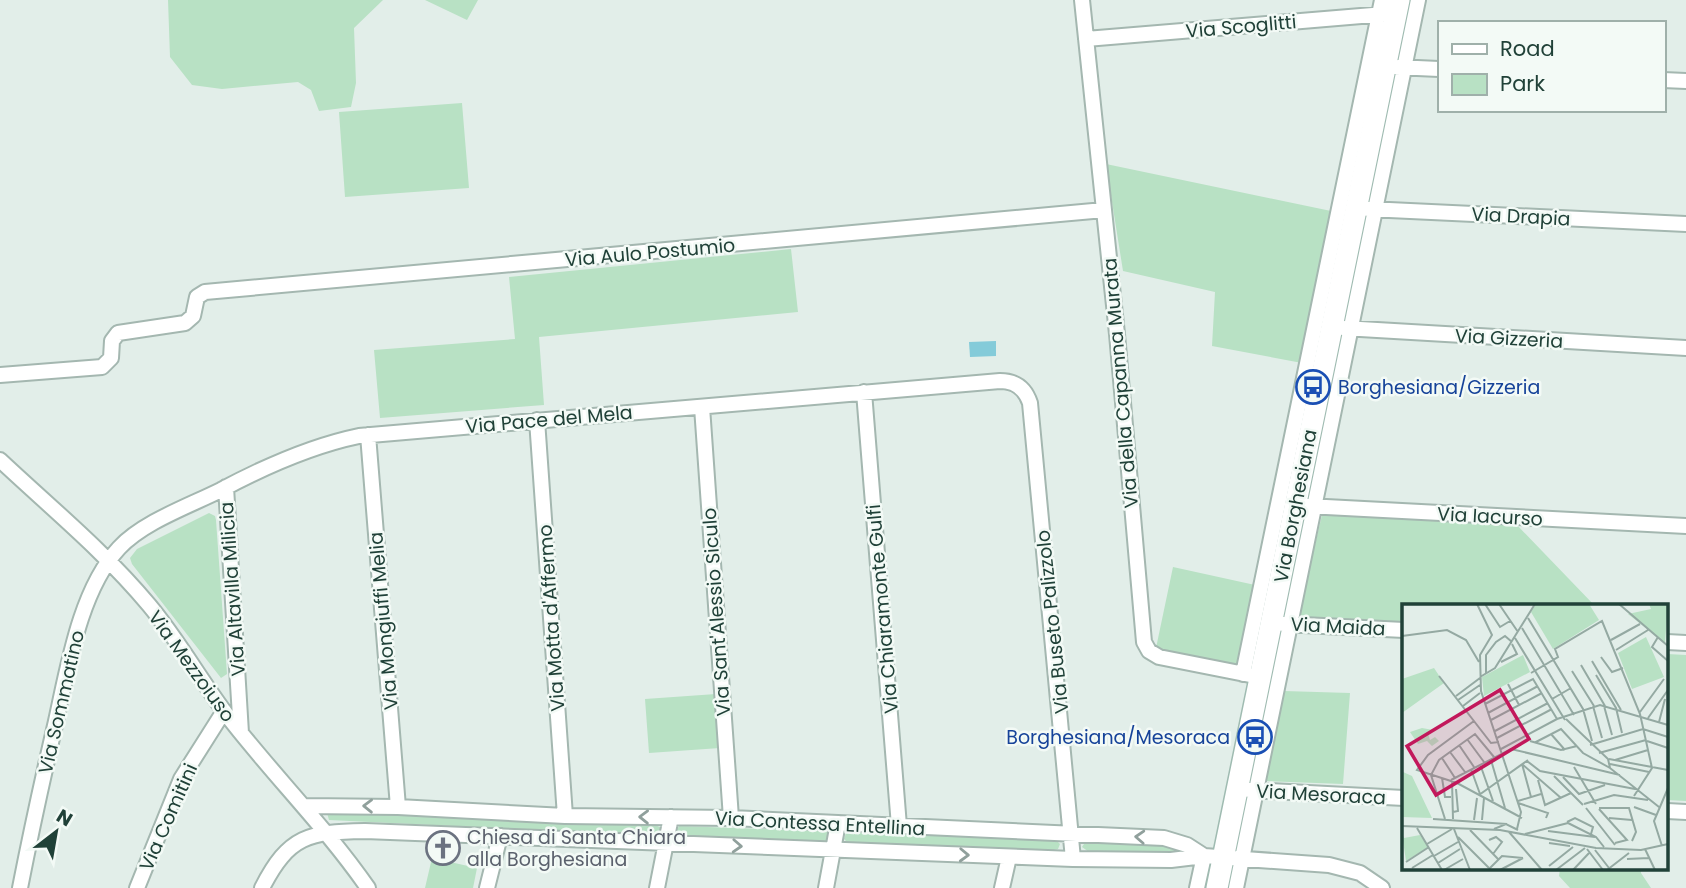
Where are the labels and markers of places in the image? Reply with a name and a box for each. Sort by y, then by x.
bus stop icon: Borghesiana/Gizzeria [1294,368,1332,406]
place label: Borghesiana/Gizzeria [1338,374,1540,401]
bus stop icon: Borghesiana/Mesoraca [1236,718,1274,756]
place label: Borghesiana/Mesoraca [1006,724,1230,751]
place label: Chiesa di Santa Chiara alla Borghesiana [467,824,686,873]
church icon: Chiesa di Santa Chiara alla Borghesiana [424,829,462,867]

